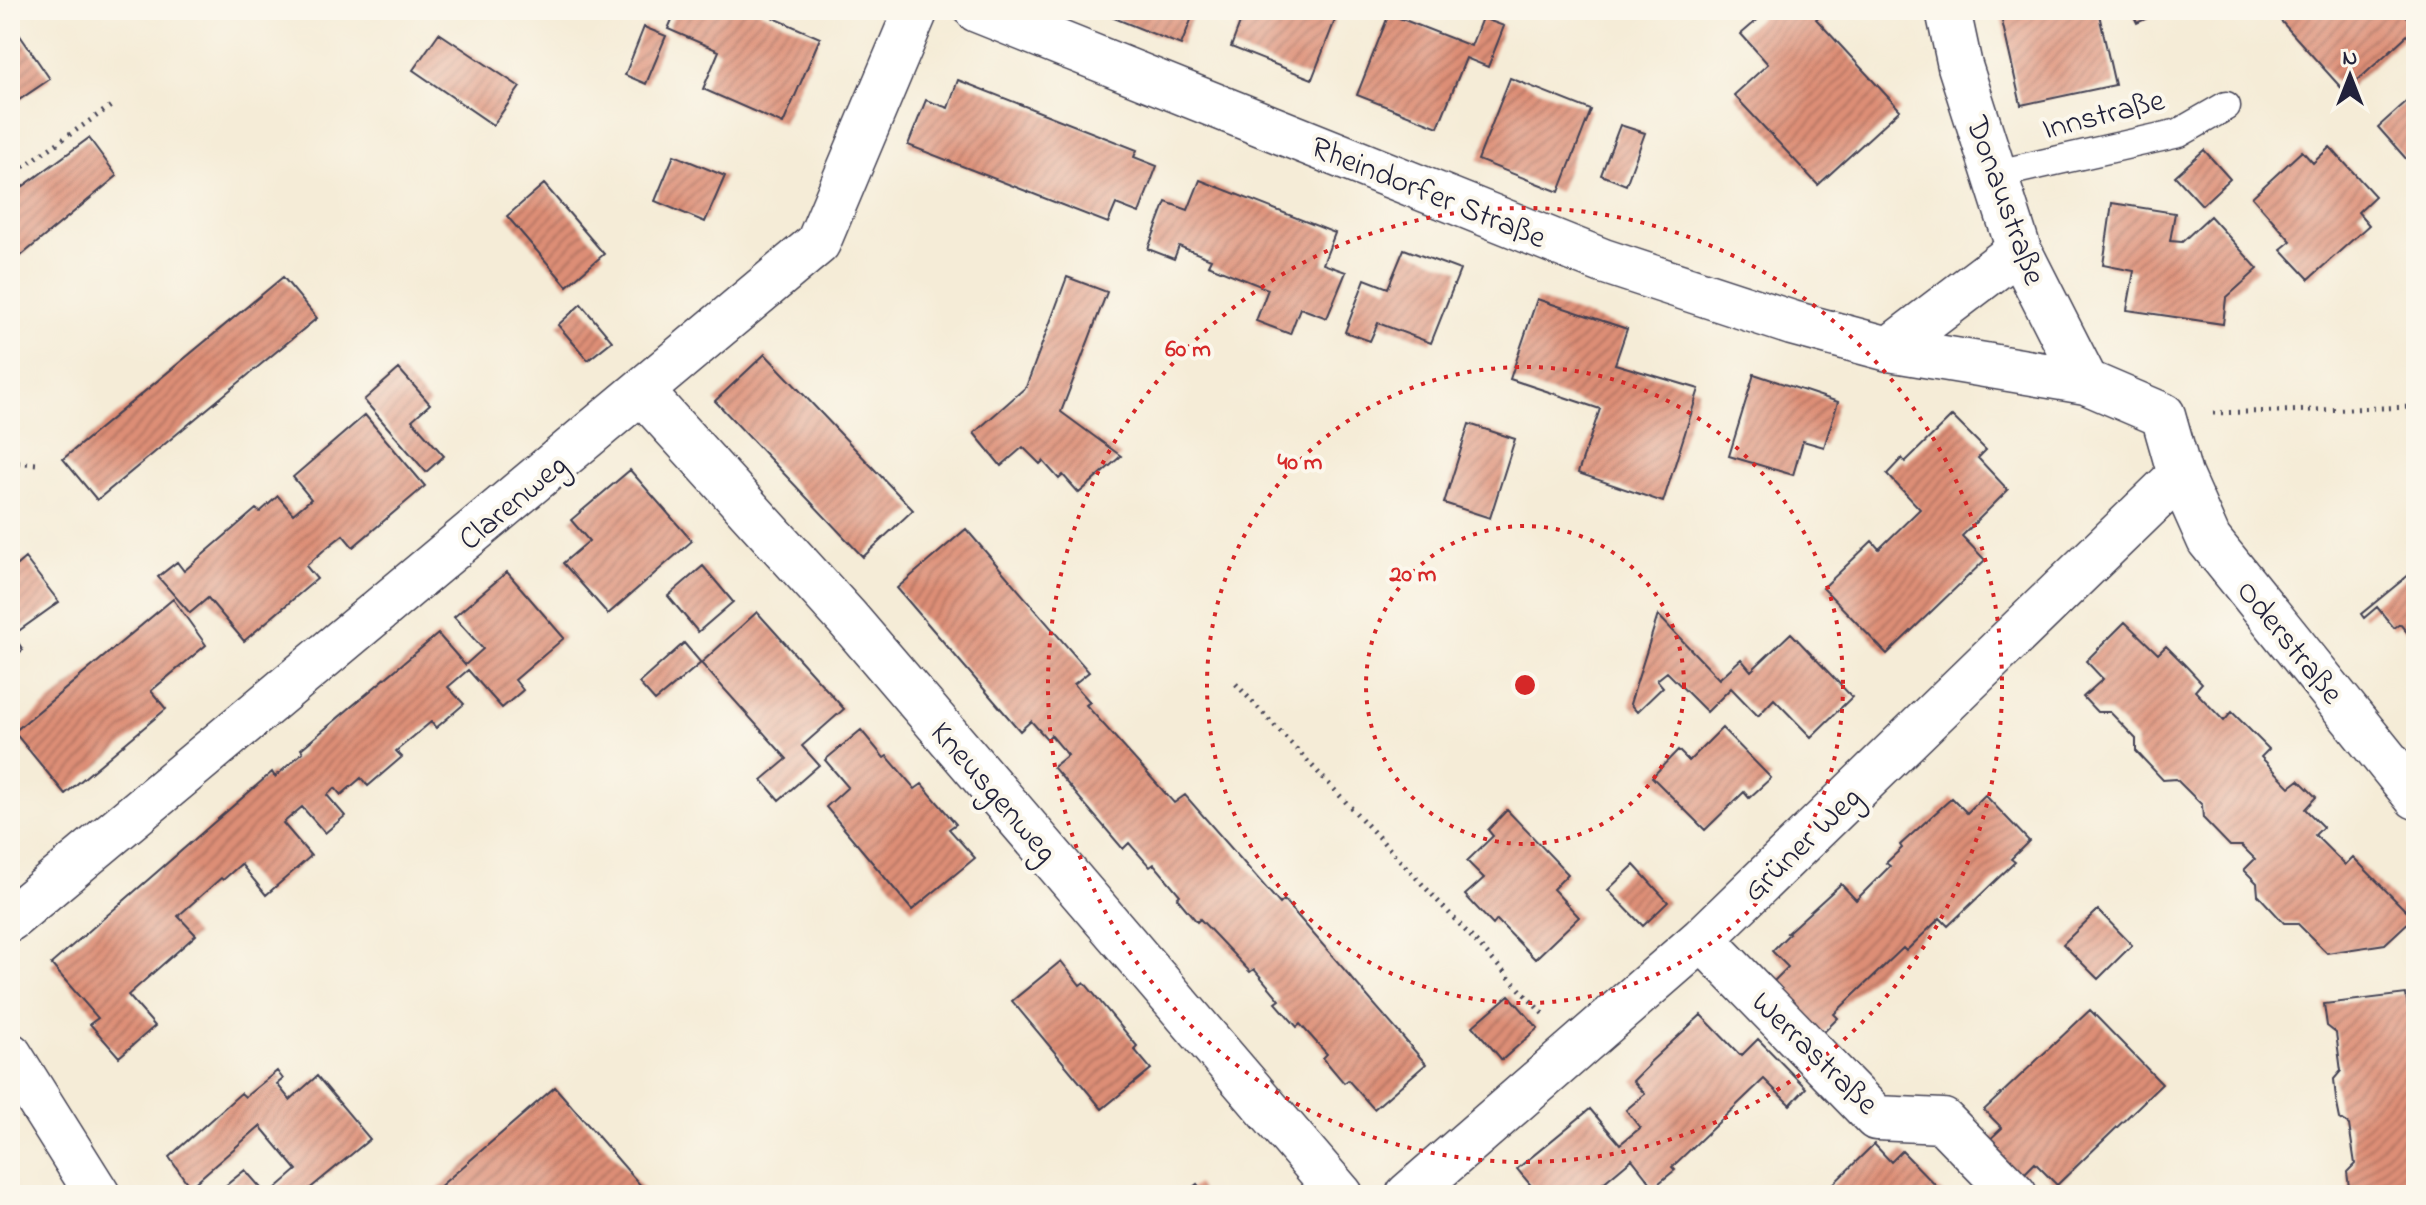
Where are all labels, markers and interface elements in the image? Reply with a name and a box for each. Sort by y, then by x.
north arrow [2310,36,2390,116]
text: N [2343,43,2357,75]
street label: Innstraße [2038,78,2171,154]
street label: Donaustraße [1951,109,2056,293]
street label: Rheindorfer Straße [1303,126,1553,263]
text: 60 m [1165,333,1211,368]
street label: Clarenweg [449,444,579,563]
text: 40 m [1278,446,1323,481]
text: 20 m [1389,558,1437,593]
street label: Oderstraße [2223,571,2354,716]
centre of rings [1511,671,1539,699]
street label: Kneusgenweg [917,712,1067,875]
street label: Grüner Weg [1733,777,1874,914]
street label: Werrastraße [1739,981,1888,1128]

